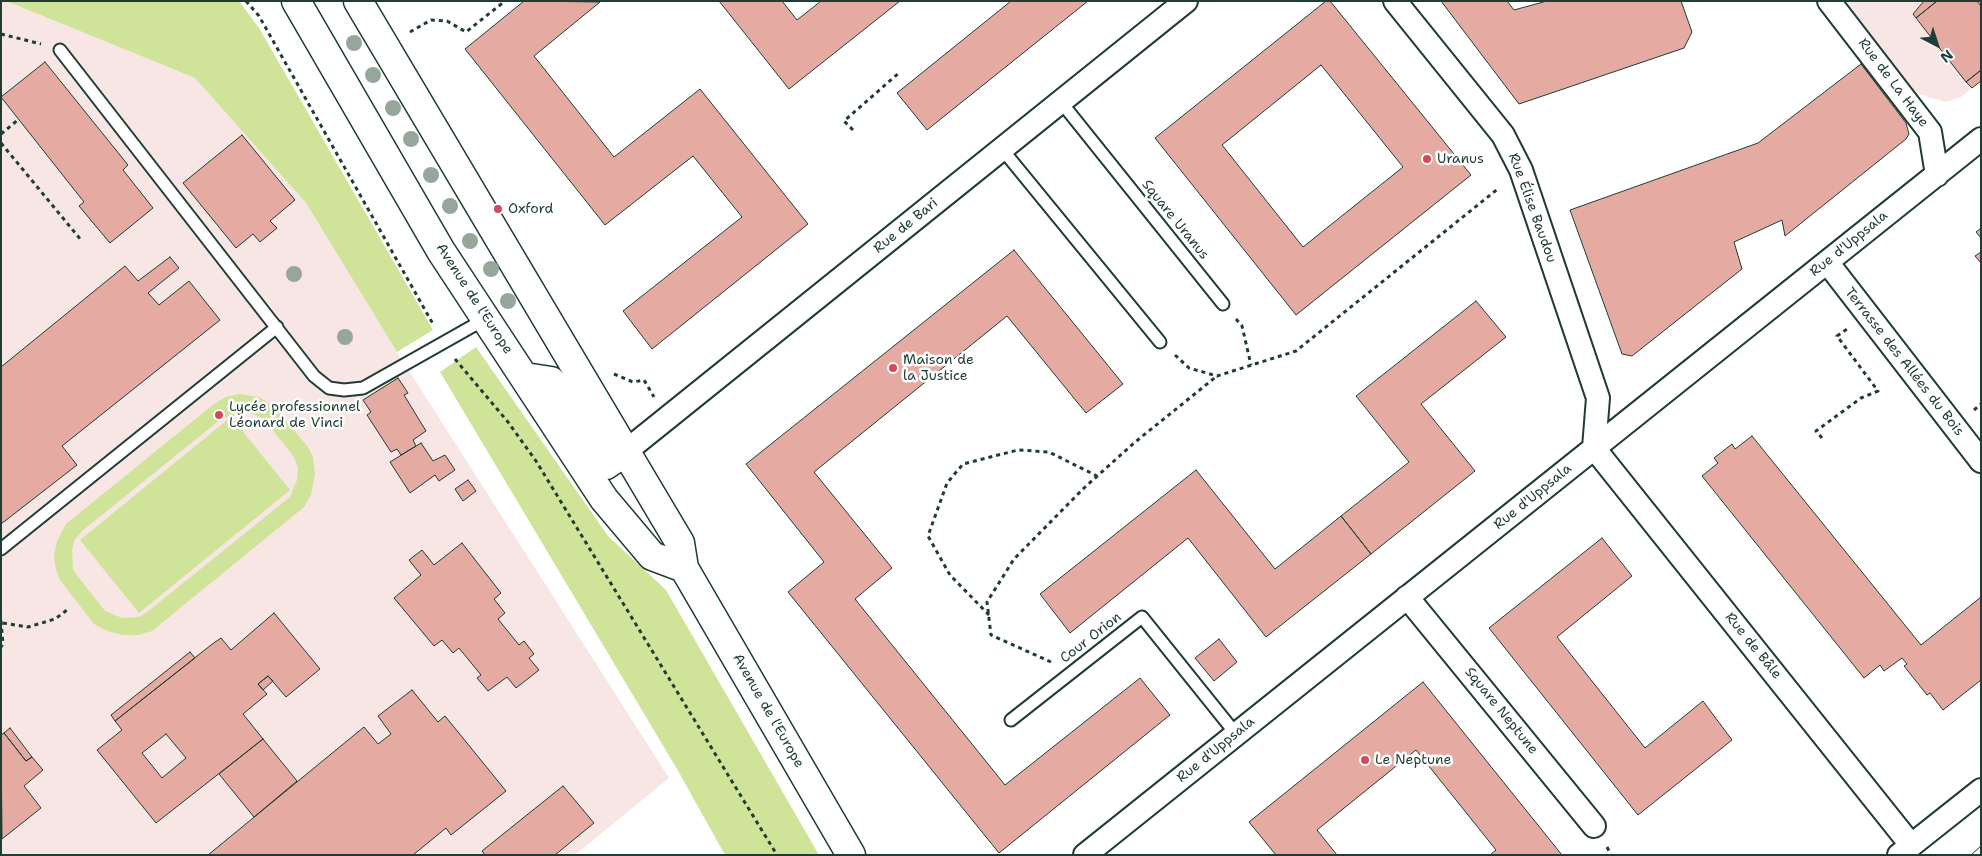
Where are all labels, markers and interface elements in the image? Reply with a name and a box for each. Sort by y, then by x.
north arrow [1912,20,1962,70]
street label: Rue de La Haye [1854,35,1932,131]
text: N [1937,46,1957,67]
place label: Uranus [1437,151,1484,167]
street label: Rue Élise Baudou [1504,151,1560,265]
marker: Uranus [1421,153,1433,165]
street label: Square Uranus [1138,177,1212,263]
street label: Rue de Bari [870,195,942,257]
place label: Oxford [508,201,553,217]
marker: Oxford [492,203,504,215]
street label: Rue d'Uppsala [1807,208,1891,280]
street label: Avenue de l'Europe [432,240,516,358]
street label: Terrasse des Allées du Bois [1841,284,1967,440]
place label: Maison de la Justice [903,352,974,384]
marker: Maison de la Justice [887,362,899,374]
place label: Lycée professionnel Léonard de Vinci [229,399,360,432]
marker: Lycée professionnel Léonard de Vinci [213,409,225,421]
street label: Rue d'Uppsala [1491,461,1575,533]
street label: Cour Orion [1057,609,1125,667]
street label: Rue de Bâle [1721,609,1785,683]
street label: Avenue de l'Europe [729,651,807,771]
street label: Square Neptune [1461,664,1541,758]
street label: Rue d'Uppsala [1174,714,1258,786]
place label: Le Neptune [1375,752,1452,768]
marker: Le Neptune [1359,754,1371,766]

